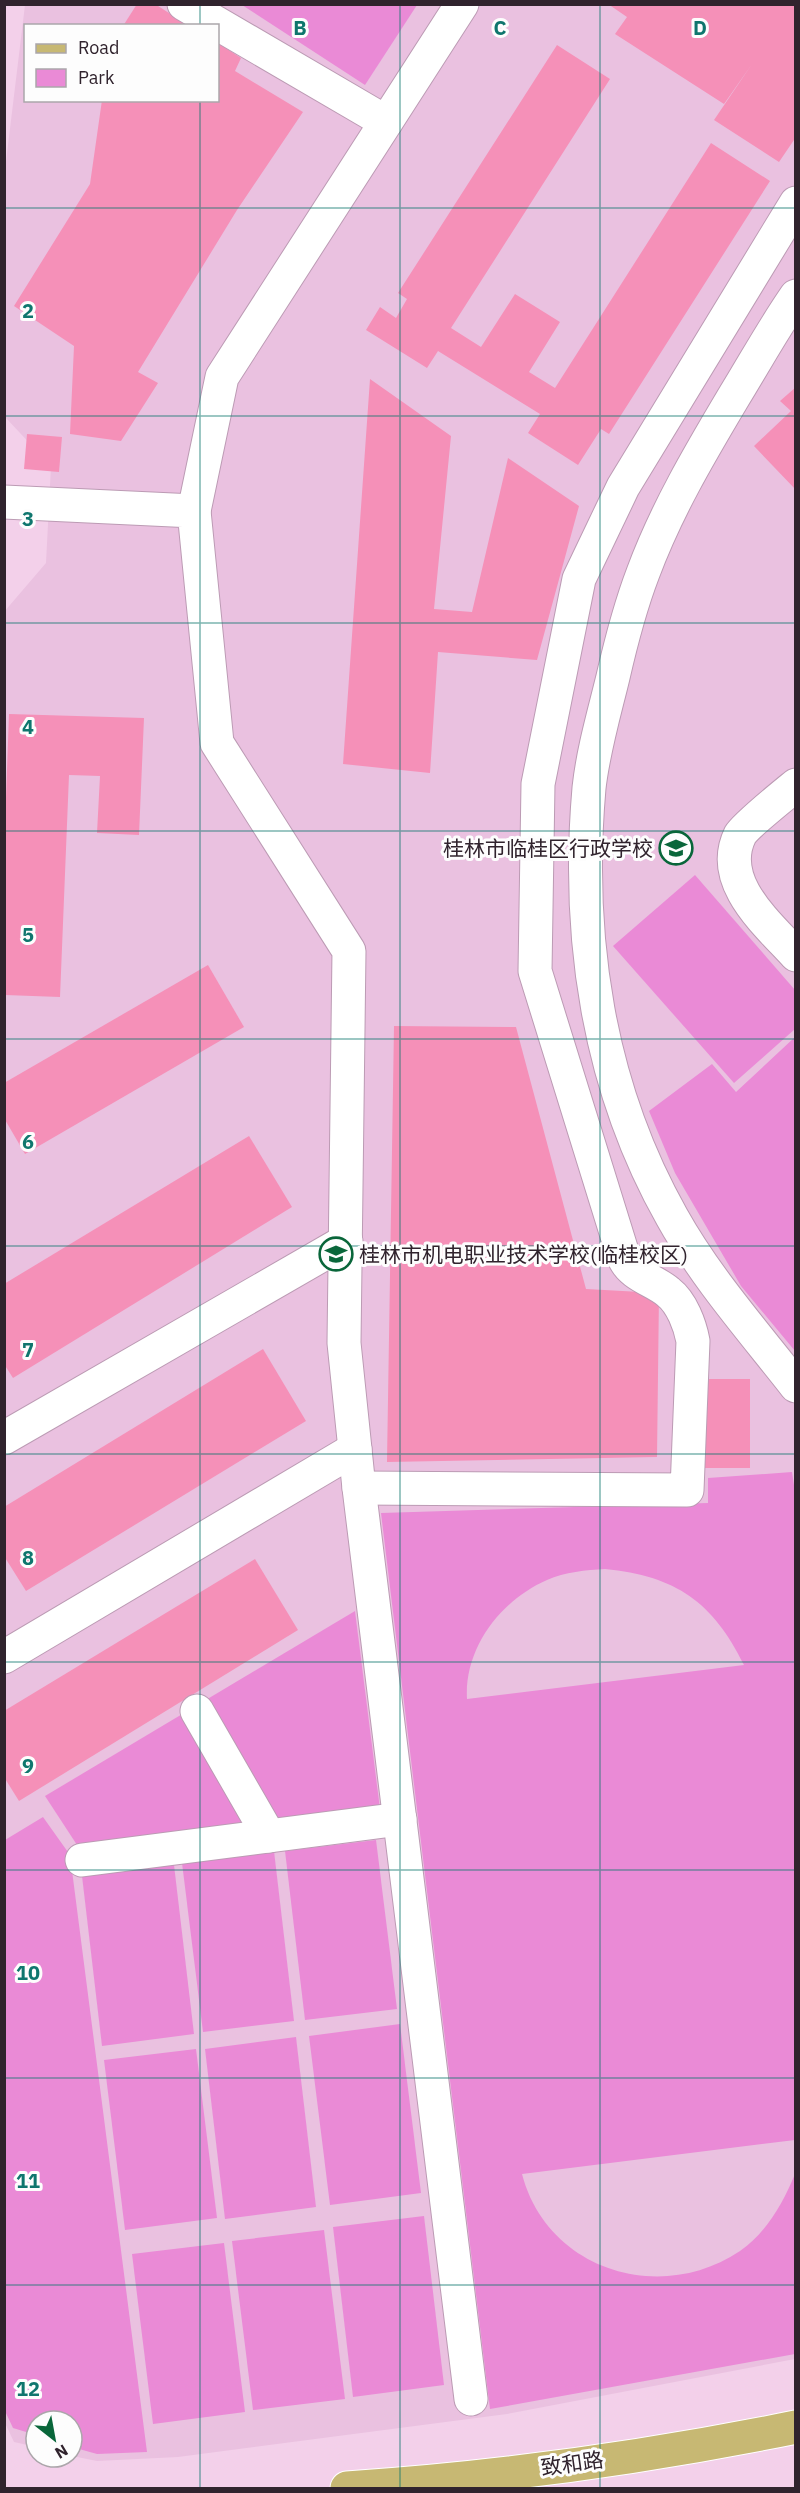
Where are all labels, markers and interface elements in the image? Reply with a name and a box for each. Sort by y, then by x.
text: B [293,14,307,41]
text: C [493,14,507,41]
text: D [693,14,707,41]
legend [24,24,219,102]
text: Road [78,36,119,59]
text: Park [78,66,115,89]
text: 2 [22,297,34,324]
text: 3 [22,505,34,532]
text: 4 [22,713,34,740]
school or university icon: 桂林市临桂区行政学校 [658,830,694,866]
place label: 桂林市临桂区行政学校 [443,834,653,862]
text: 5 [22,921,34,948]
text: 6 [22,1128,34,1155]
school or university icon: 桂林市机电职业技术学校(临桂校区) [318,1236,354,1272]
place label: 桂林市机电职业技术学校(临桂校区) [359,1240,688,1268]
text: 7 [22,1336,34,1363]
text: 8 [22,1544,34,1571]
text: 9 [22,1752,34,1779]
text: 10 [16,1959,40,1986]
text: 11 [16,2167,40,2194]
text: 12 [16,2375,40,2402]
north arrow [24,2409,84,2469]
text: N [52,2440,72,2463]
street label: 致和路 [539,2445,605,2481]

